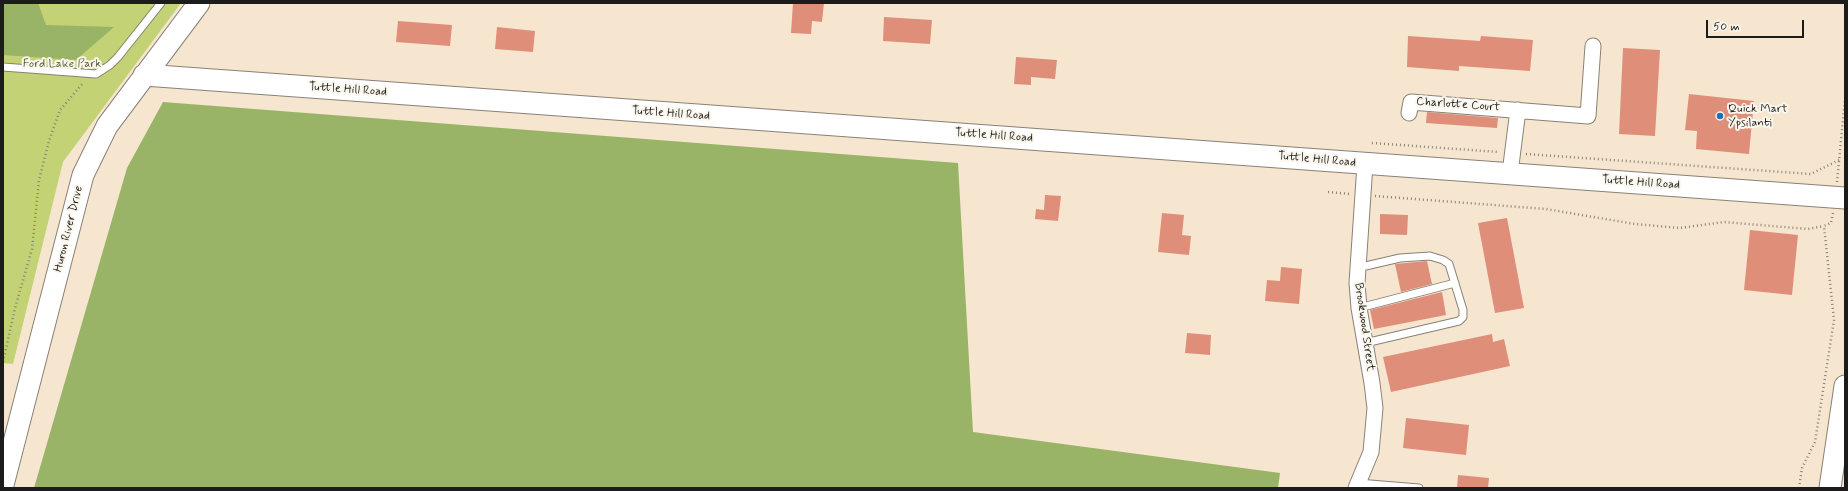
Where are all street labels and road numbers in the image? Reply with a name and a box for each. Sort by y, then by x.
street label: Tuttle Hill Road [309,80,387,100]
street label: Charlotte Court [1416,95,1500,115]
street label: Tuttle Hill Road [632,104,710,124]
street label: Tuttle Hill Road [955,126,1033,146]
street label: Tuttle Hill Road [1277,149,1357,171]
street label: Tuttle Hill Road [1602,173,1680,193]
street label: Huron River Drive [51,184,87,274]
street label: Brookwood Street [1351,282,1377,372]

